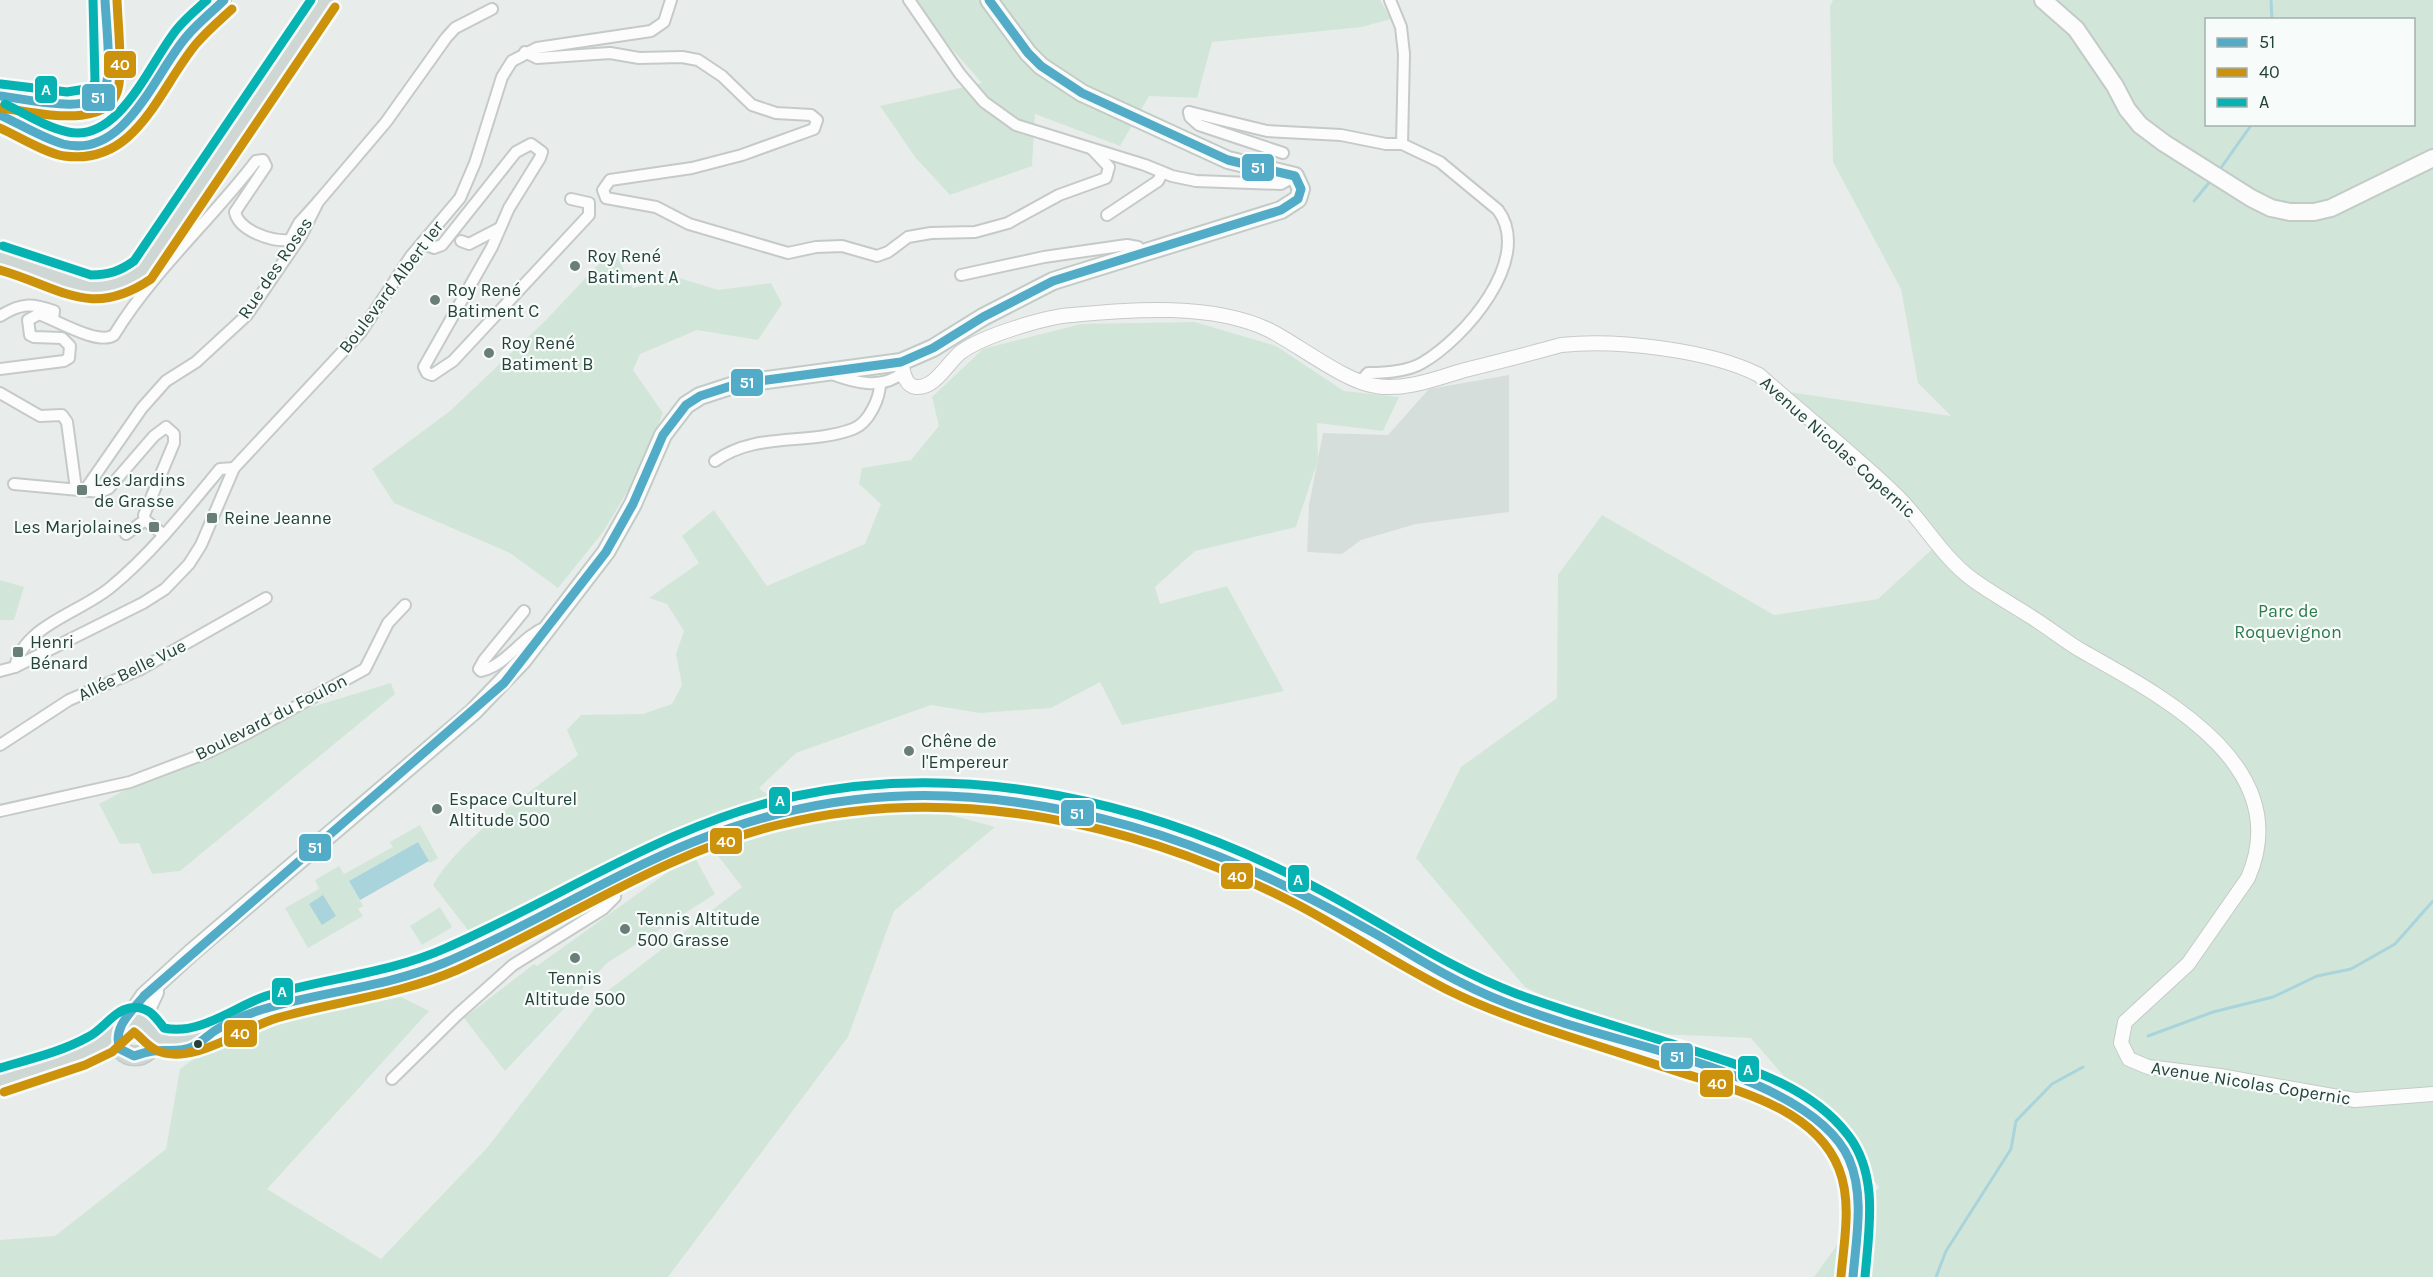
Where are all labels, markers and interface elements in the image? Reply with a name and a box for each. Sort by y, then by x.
legend [2205,18,2415,126]
text: 51 [2259,31,2275,53]
line badge: 40 [103,50,137,79]
text: 40 [110,55,130,74]
text: 40 [2259,61,2280,83]
line badge: A [34,75,58,104]
text: A [41,80,51,99]
line badge: 51 [81,83,116,112]
text: 51 [90,88,106,107]
text: A [2259,91,2269,113]
line badge: 51 [1241,153,1275,182]
text: 51 [1250,158,1266,177]
street label: Rue des Roses [233,213,317,323]
street label: Boulevard Albert Ier [334,216,448,358]
place label: Roy René Batiment A [587,245,679,288]
marker: Roy René Batiment A [568,259,582,273]
place label: Roy René Batiment C [447,279,539,322]
marker: Roy René Batiment C [428,293,442,307]
place label: Roy René Batiment B [501,332,593,375]
marker: Roy René Batiment B [482,346,496,360]
line badge: 51 [730,368,764,397]
street label: Avenue Nicolas Copernic [1756,371,1920,523]
text: 51 [739,373,755,392]
place label: Les Jardins de Grasse [94,469,185,512]
marker: Les Jardins de Grasse [75,483,89,497]
place label: Reine Jeanne [224,507,331,529]
marker: Reine Jeanne [205,511,219,525]
place label: Les Marjolaines [14,516,142,538]
marker: Les Marjolaines [147,520,161,534]
park label: Parc de Roquevignon [2234,600,2342,643]
place label: Henri Bénard [30,631,88,674]
street label: Allée Belle Vue [74,634,190,706]
marker: Henri Bénard [11,645,25,659]
street label: Boulevard du Foulon [191,669,351,765]
place label: Chêne de l'Empereur [921,730,1009,773]
marker: Chêne de l'Empereur [902,744,916,758]
line badge: A [768,786,791,815]
place label: Espace Culturel Altitude 500 [449,788,577,831]
text: A [775,791,785,810]
line badge: 51 [1060,799,1095,827]
marker: Espace Culturel Altitude 500 [430,802,444,816]
text: 51 [1069,804,1085,823]
line badge: 40 [709,827,743,855]
text: 40 [716,832,736,851]
line badge: 51 [298,833,332,862]
text: 51 [307,838,323,857]
line badge: 40 [1220,862,1254,890]
line badge: A [1287,864,1310,893]
text: 40 [1227,867,1247,886]
text: A [1293,870,1303,889]
place label: Tennis Altitude 500 Grasse [637,908,760,951]
marker: Tennis Altitude 500 Grasse [618,922,632,936]
marker: Tennis Altitude 500 [568,951,582,965]
place label: Tennis Altitude 500 [525,967,625,1010]
line badge: A [271,977,294,1006]
text: A [277,982,287,1001]
line badge: 40 [223,1019,258,1048]
text: 40 [230,1024,250,1043]
unlabelled marker [192,1038,204,1050]
line badge: 51 [1660,1042,1694,1070]
text: 51 [1669,1047,1685,1066]
line badge: A [1737,1055,1760,1083]
street label: Avenue Nicolas Copernic [2150,1056,2352,1110]
text: A [1743,1060,1753,1079]
line badge: 40 [1699,1069,1734,1098]
text: 40 [1707,1074,1727,1093]

